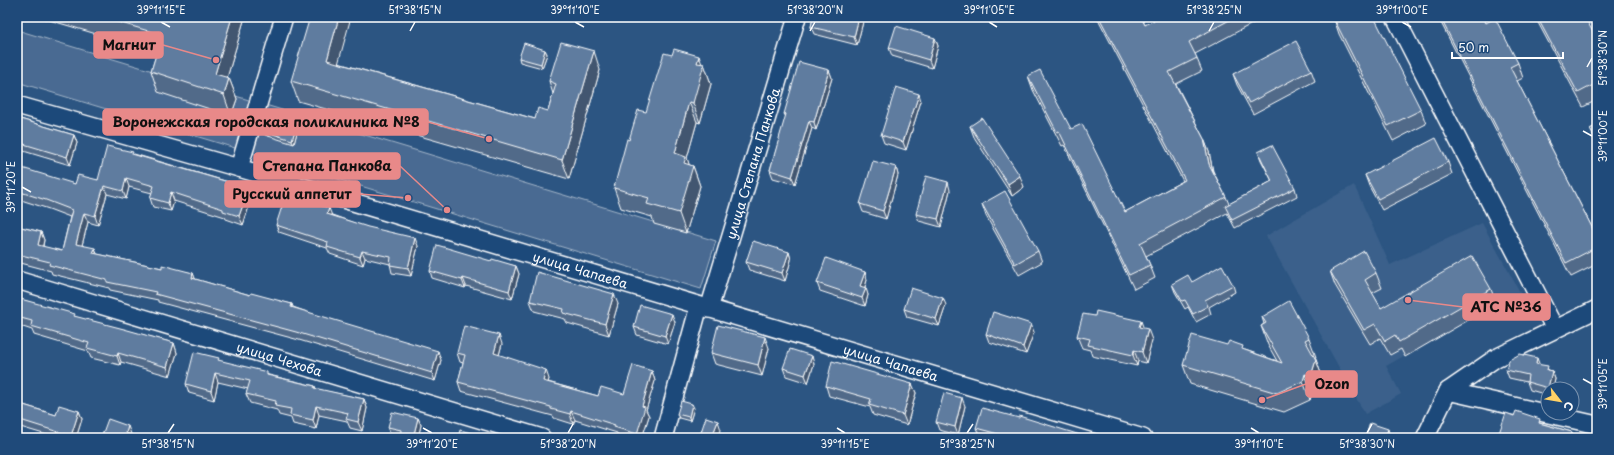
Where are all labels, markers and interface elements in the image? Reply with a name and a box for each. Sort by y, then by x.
text: 39°11'15"E [137,2,185,17]
text: 51°38'15"N [388,2,442,17]
text: 39°11'10"E [550,2,600,17]
text: 51°38'20"N [787,2,843,17]
text: 39°11'05"E [963,2,1015,17]
text: 51°38'25"N [1186,2,1242,17]
text: 39°11'00"E [1376,2,1428,17]
text: 51°38'30"N [1595,30,1610,86]
callout: Магнит [94,32,163,58]
text: Магнит [102,34,156,55]
scale bar [1452,34,1563,60]
text: 50 m [1458,38,1489,56]
street label: улица Степана Панкова [721,84,784,241]
callout: Воронежская городская поликлиника №8 [103,109,428,135]
text: 39°11'00"E [1595,110,1610,162]
text: Воронежская городская поликлиника №8 [112,111,420,132]
callout: Степана Панкова [254,153,400,179]
text: Степана Панкова [262,155,392,176]
text: 39°11'20"E [3,161,18,213]
callout: Русский аппетит [225,181,360,207]
text: Русский аппетит [232,183,353,204]
street label: улица Чапаева [531,246,631,293]
callout: АТС №36 [1463,294,1550,320]
text: АТС №36 [1469,296,1542,317]
street label: улица Чехова [234,337,326,381]
street label: улица Чапаева [841,339,942,386]
text: 39°11'05"E [1595,358,1610,410]
callout: Ozon [1306,371,1357,397]
text: Ozon [1314,373,1350,394]
north arrow [1540,381,1580,421]
text: С [1560,398,1578,414]
text: 51°38'15"N [141,436,195,451]
text: 39°11'20"E [406,436,458,451]
text: 51°38'20"N [540,436,596,451]
text: 39°11'15"E [821,436,869,451]
text: 51°38'25"N [939,436,995,451]
text: 39°11'10"E [1234,436,1284,451]
text: 51°38'30"N [1339,436,1395,451]

